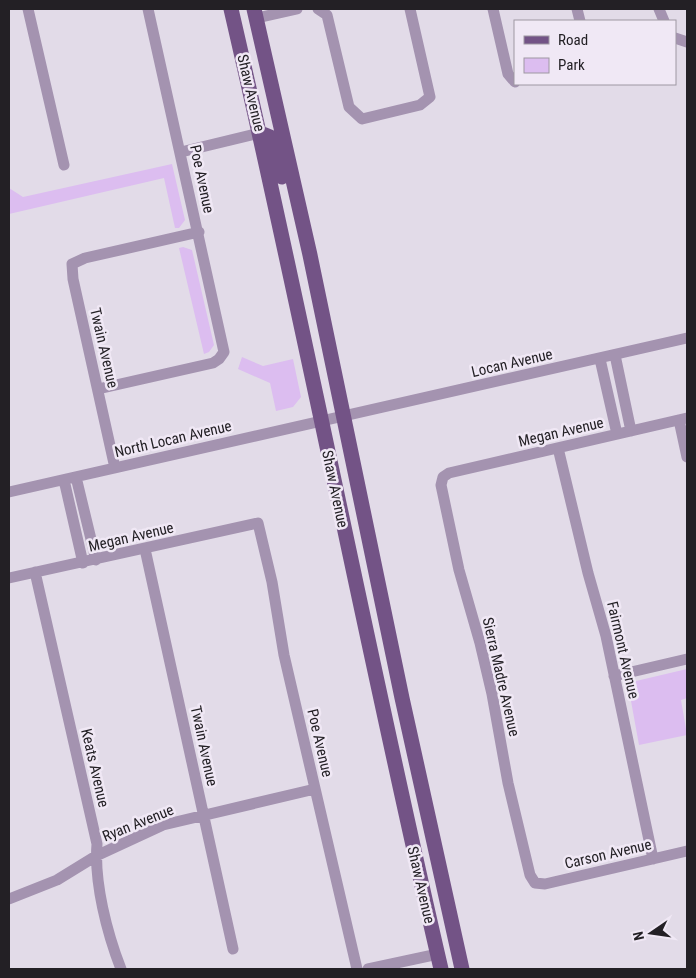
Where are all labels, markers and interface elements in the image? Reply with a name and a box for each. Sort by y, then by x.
legend [514,20,676,85]
text: Road [558,31,588,49]
street label: Shaw Avenue [233,53,269,133]
text: Park [558,56,585,74]
street label: Poe Avenue [186,143,218,215]
street label: Twain Avenue [86,306,122,390]
street label: Locan Avenue [470,345,554,381]
street label: Megan Avenue [517,413,605,451]
street label: North Locan Avenue [113,417,233,461]
street label: Shaw Avenue [318,449,352,529]
street label: Megan Avenue [87,518,175,556]
street label: Fairmont Avenue [603,600,643,700]
street label: Sierra Madre Avenue [479,616,523,738]
street label: Twain Avenue [187,704,221,788]
street label: Poe Avenue [303,707,337,779]
street label: Keats Avenue [77,727,113,809]
street label: Ryan Avenue [100,801,176,845]
street label: Carson Avenue [563,835,653,873]
street label: Shaw Avenue [403,845,439,925]
north arrow [626,908,676,958]
text: N [630,930,647,942]

